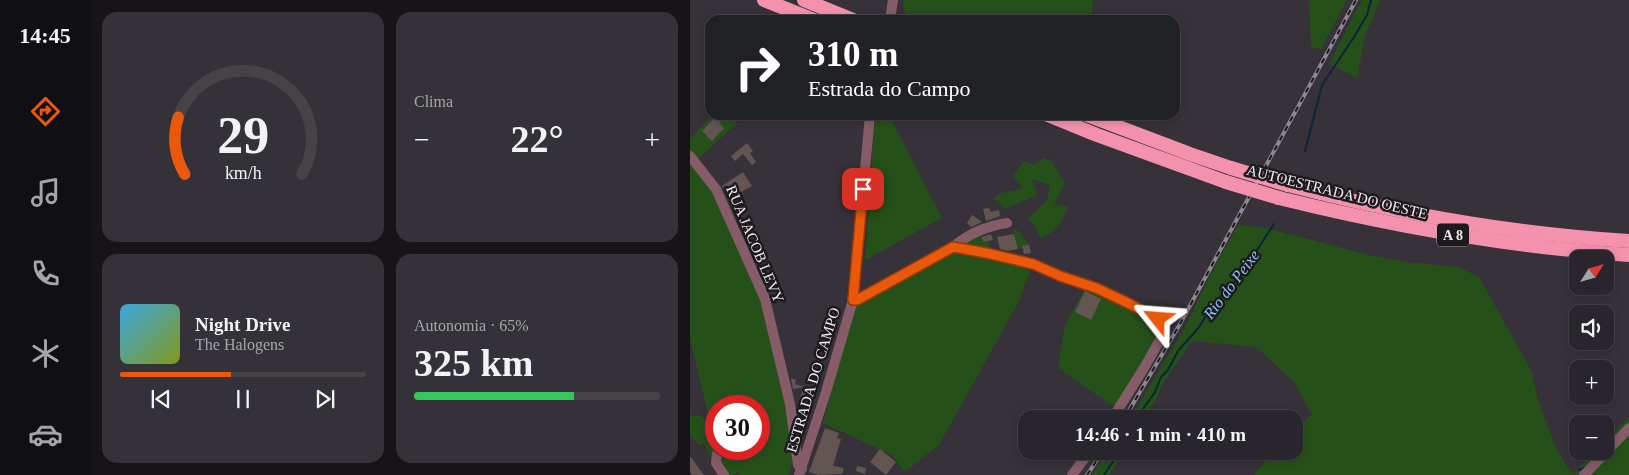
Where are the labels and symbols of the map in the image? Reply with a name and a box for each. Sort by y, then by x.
street label: AUTOESTRADA DO OESTE [1245,162,1429,222]
pin [842,168,884,210]
street label: RUA JACOB LEVY [723,183,787,305]
road number: A 8 [1437,224,1469,246]
water label: Rio do Peixe [1199,247,1263,323]
north arrow [1569,250,1614,295]
position arrow [1131,292,1183,344]
street label: ESTRADA DO CAMPO [783,305,843,454]
speed limit sign: 30 [705,395,770,460]

